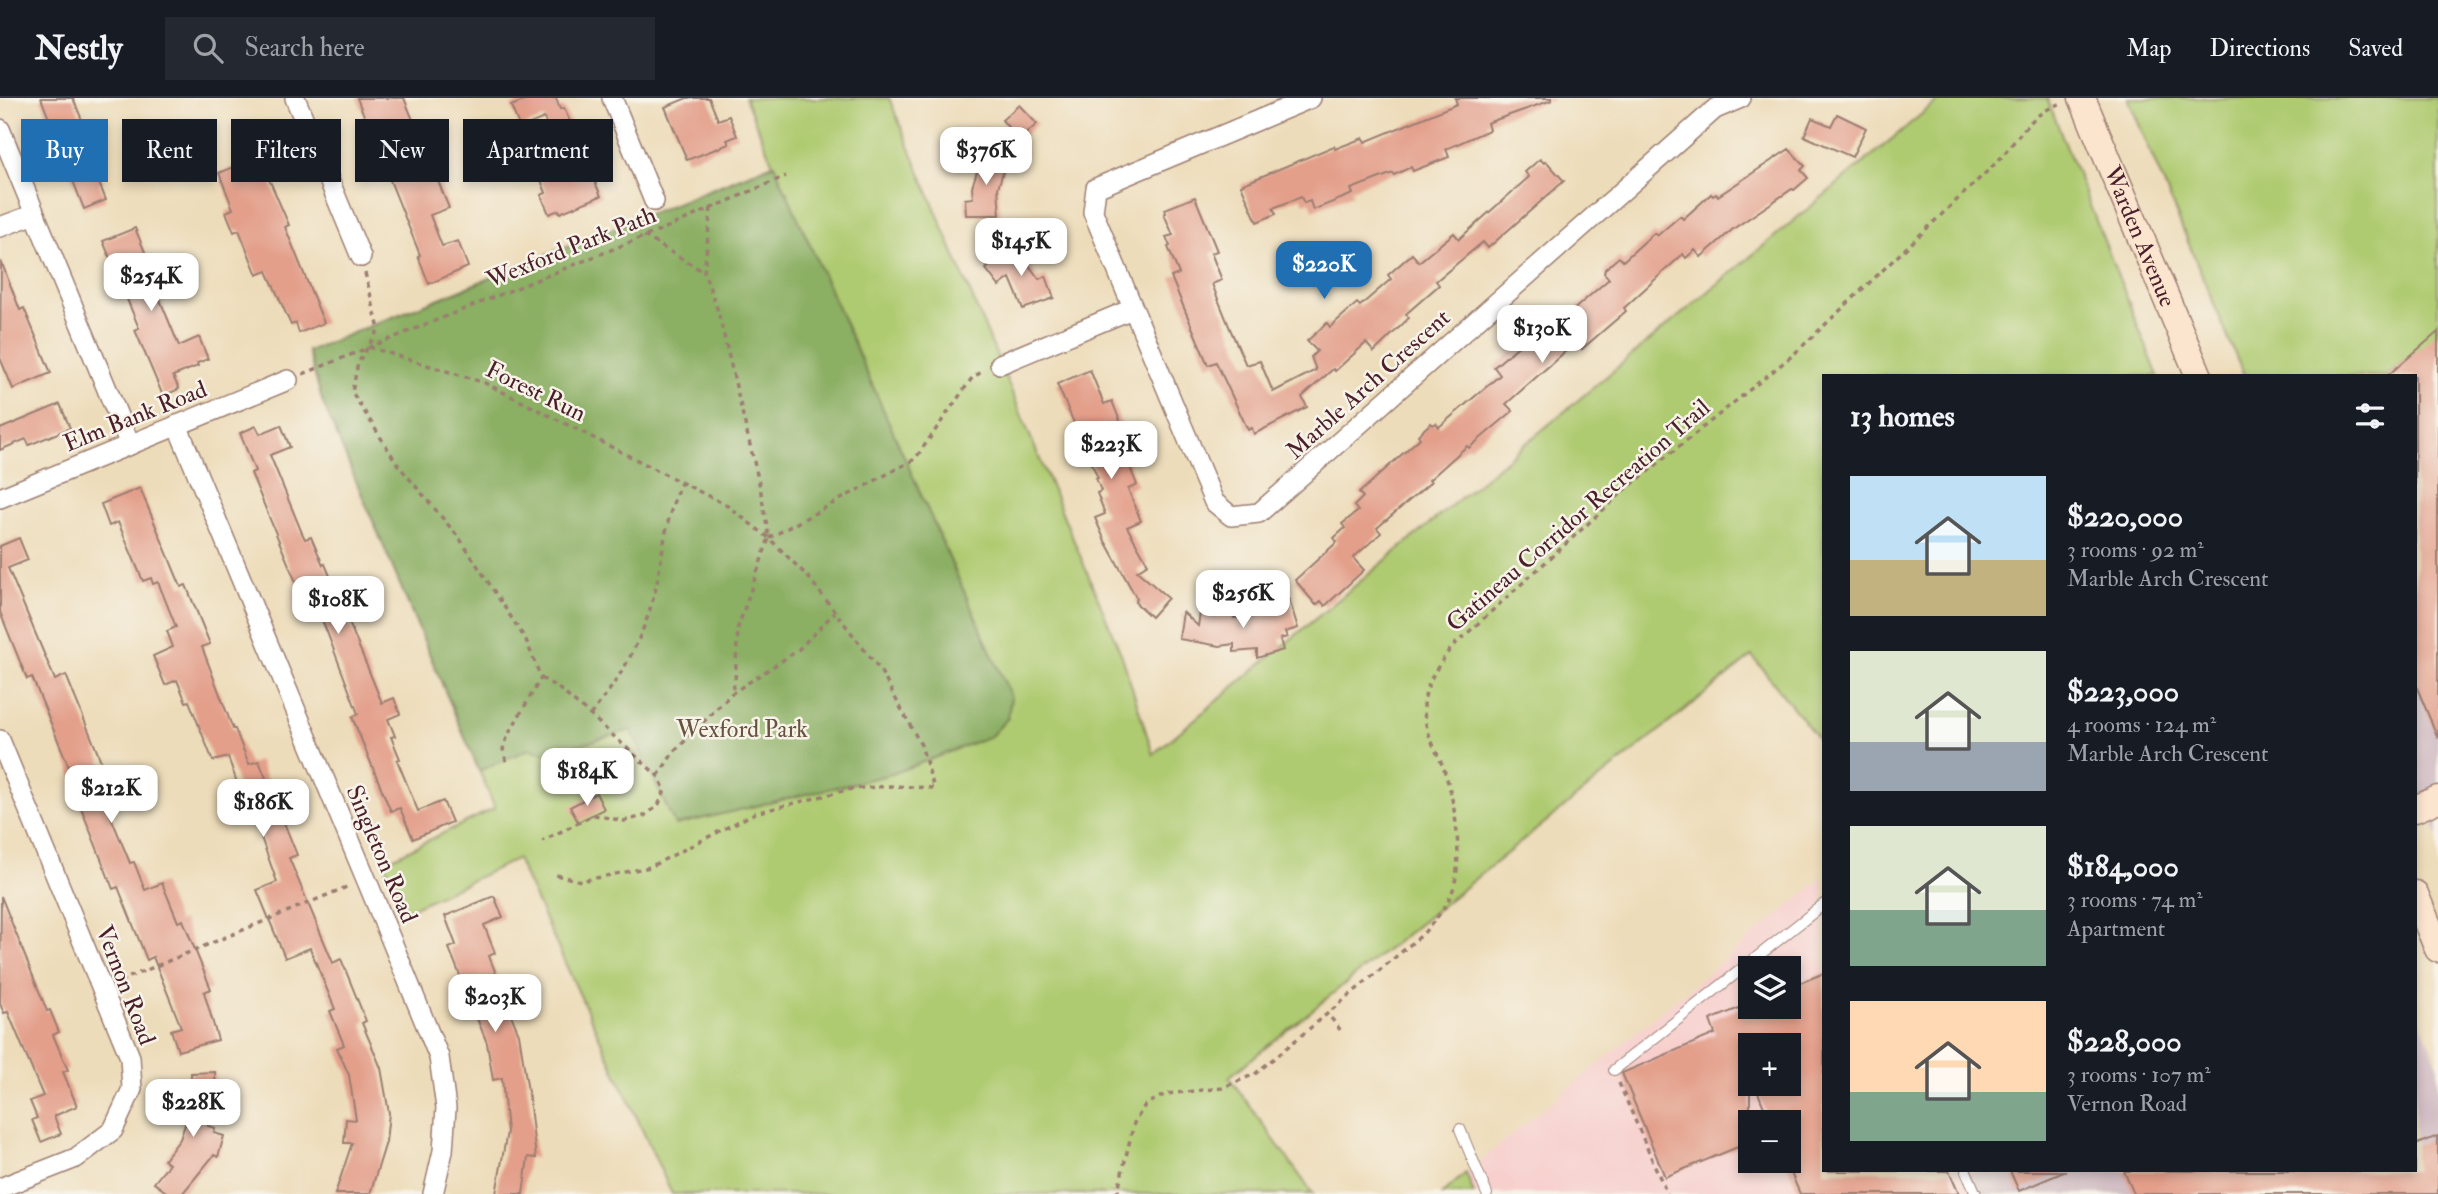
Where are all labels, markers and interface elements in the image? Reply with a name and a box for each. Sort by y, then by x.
search box [165,17,655,80]
text: Nestly [35,28,123,69]
icon: search [189,29,227,67]
text: Search here [245,32,365,64]
text: Map [2126,33,2171,64]
text: Directions [2209,33,2310,64]
text: Saved [2348,33,2403,64]
chip: Buy [21,119,108,182]
chip: Rent [122,119,217,182]
chip: Filters [231,119,341,182]
chip: New [355,119,449,182]
chip: Apartment [463,119,613,182]
pin: $376K [937,127,1035,187]
text: $376K [956,135,1016,164]
street label: Warden Avenue [2096,160,2183,312]
street label: Wexford Park Path [481,199,661,296]
pin: $145K [972,218,1070,278]
text: $145K [991,226,1051,255]
pin: $220K [1275,242,1373,301]
text: $220K [1292,249,1356,278]
pin: $254K [102,254,200,313]
text: $254K [120,261,182,290]
street label: Marble Arch Crescent [1280,302,1457,466]
pin: $130K [1493,306,1591,365]
text: $130K [1513,313,1571,342]
street label: Forest Run [481,354,591,429]
street label: Elm Bank Road [59,374,212,459]
street label: Gatineau Corridor Recreation Trail [1440,392,1717,638]
icon: filters [2351,397,2389,435]
text: 13 homes [1850,398,1955,435]
pin: $223K [1062,422,1160,481]
text: $223K [1080,429,1142,458]
text: $220,000 [2067,498,2183,535]
icon: home [1906,504,1990,588]
text: 3 rooms · 92 m² [2067,535,2204,564]
text: Marble Arch Crescent [2067,564,2269,593]
pin: $256K [1194,570,1292,630]
pin: $108K [289,576,387,636]
text: $256K [1212,578,1274,607]
text: $108K [308,584,368,613]
text: $223,000 [2067,673,2179,710]
icon: home [1906,679,1990,763]
text: 4 rooms · 124 m² [2067,710,2216,739]
park label: Wexford Park [675,714,808,745]
text: Marble Arch Crescent [2067,739,2269,768]
pin: $184K [538,748,636,808]
text: $184K [557,756,617,785]
pin: $212K [62,766,160,825]
text: $212K [81,773,141,802]
pin: $186K [214,780,312,839]
street label: Singleton Road [339,781,425,928]
text: $186K [233,787,293,816]
text: $184,000 [2067,848,2179,885]
icon: home [1906,854,1990,938]
text: 3 rooms · 74 m² [2067,885,2203,914]
text: Apartment [2067,914,2165,943]
street label: Vernon Road [89,921,163,1049]
map controls [1738,956,1801,1173]
button: layers [1738,956,1801,1019]
pin: $203K [446,974,544,1034]
text: $203K [464,982,526,1011]
text: $228,000 [2067,1023,2182,1060]
icon: home [1906,1029,1990,1113]
button: + [1738,1033,1801,1096]
text: 3 rooms · 107 m² [2067,1060,2211,1089]
pin: $228K [144,1080,242,1139]
text: $228K [161,1087,225,1116]
text: Vernon Road [2067,1089,2187,1118]
button: − [1738,1110,1801,1173]

